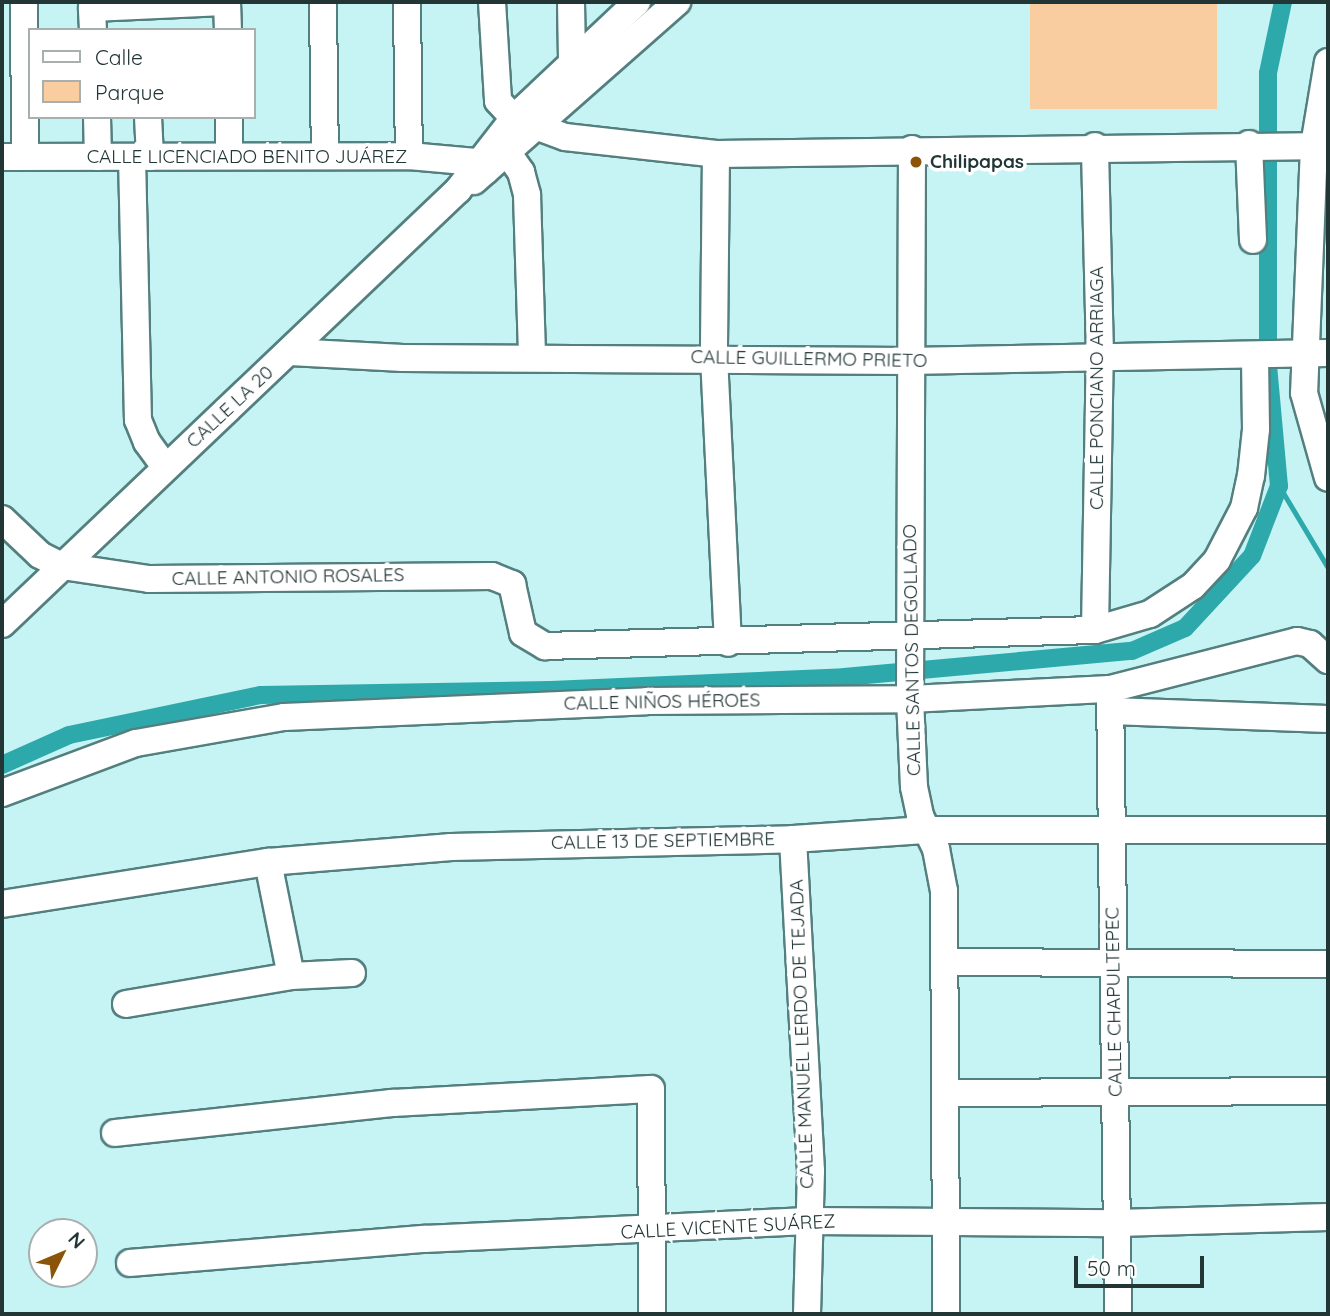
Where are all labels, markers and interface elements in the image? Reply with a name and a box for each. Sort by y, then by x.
legend [28,28,256,119]
text: Calle [95,44,143,70]
text: Parque [95,79,164,105]
street label: CALLE LICENCIADO BENITO JUÁREZ [87,146,407,168]
place label: Chilipapas [930,151,1024,173]
marker: Chilipapas [908,154,924,170]
street label: CALLE PONCIANO ARRIAGA [1086,266,1108,510]
street label: CALLE GUILLERMO PRIETO [690,346,928,372]
street label: CALLE LA 20 [182,361,278,453]
street label: CALLE SANTOS DEGOLLADO [898,524,926,776]
street label: CALLE ANTONIO ROSALES [172,564,404,590]
street label: CALLE NIÑOS HÉROES [563,689,761,715]
street label: CALLE 13 DE SEPTIEMBRE [551,828,775,854]
street label: CALLE MANUEL LERDO DE TEJADA [785,879,819,1189]
street label: CALLE CHAPULTEPEC [1101,907,1127,1097]
street label: CALLE VICENTE SUÁREZ [620,1210,836,1244]
north arrow [28,1218,98,1288]
text: N [63,1227,90,1253]
scale bar [1078,1242,1208,1286]
text: 50 m [1087,1255,1136,1281]

